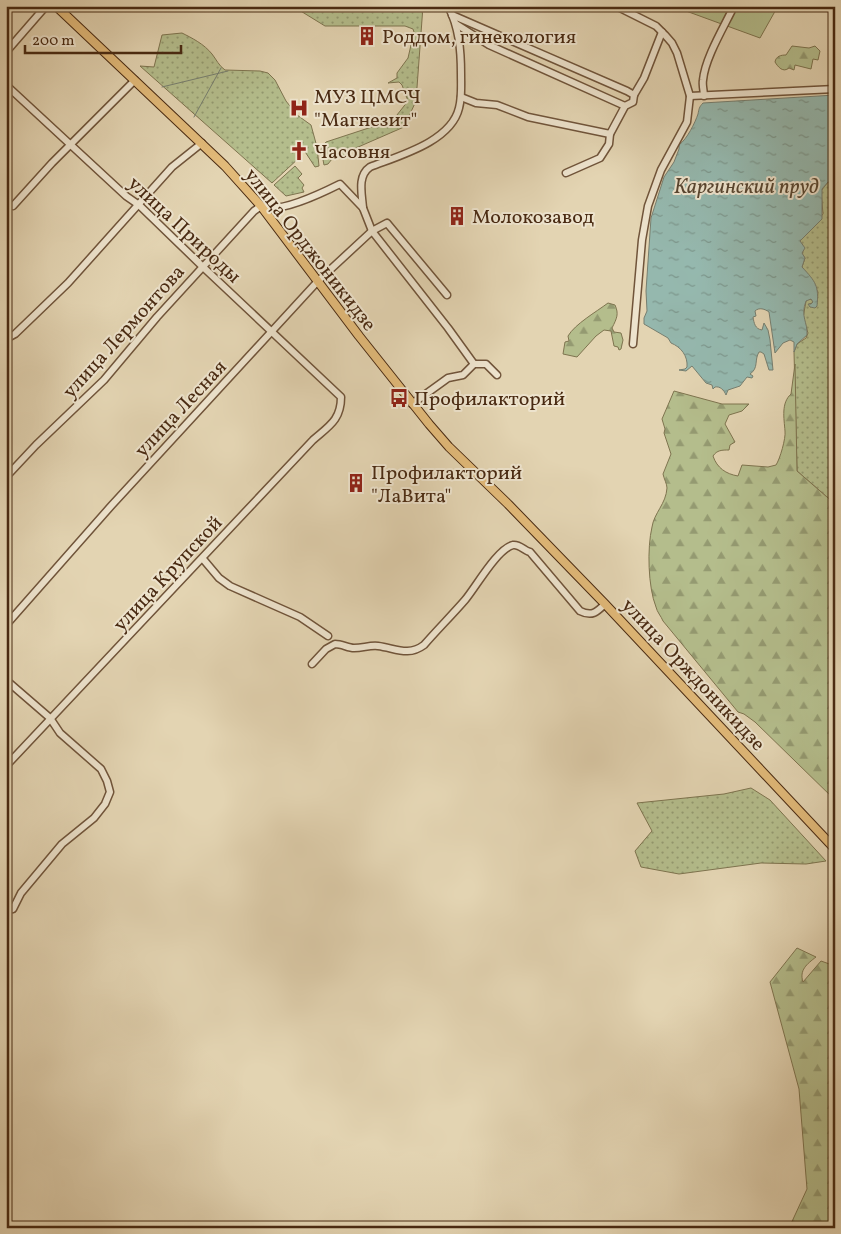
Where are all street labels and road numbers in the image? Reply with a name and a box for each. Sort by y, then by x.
street label: улица Орджоникидзе [237,163,382,338]
street label: улица Природы [121,171,246,290]
street label: улица Лермонтова [57,259,192,405]
street label: улица Лесная [129,354,234,464]
street label: улица Крупской [107,510,230,638]
street label: улица Орждоникидзе [614,593,771,758]

